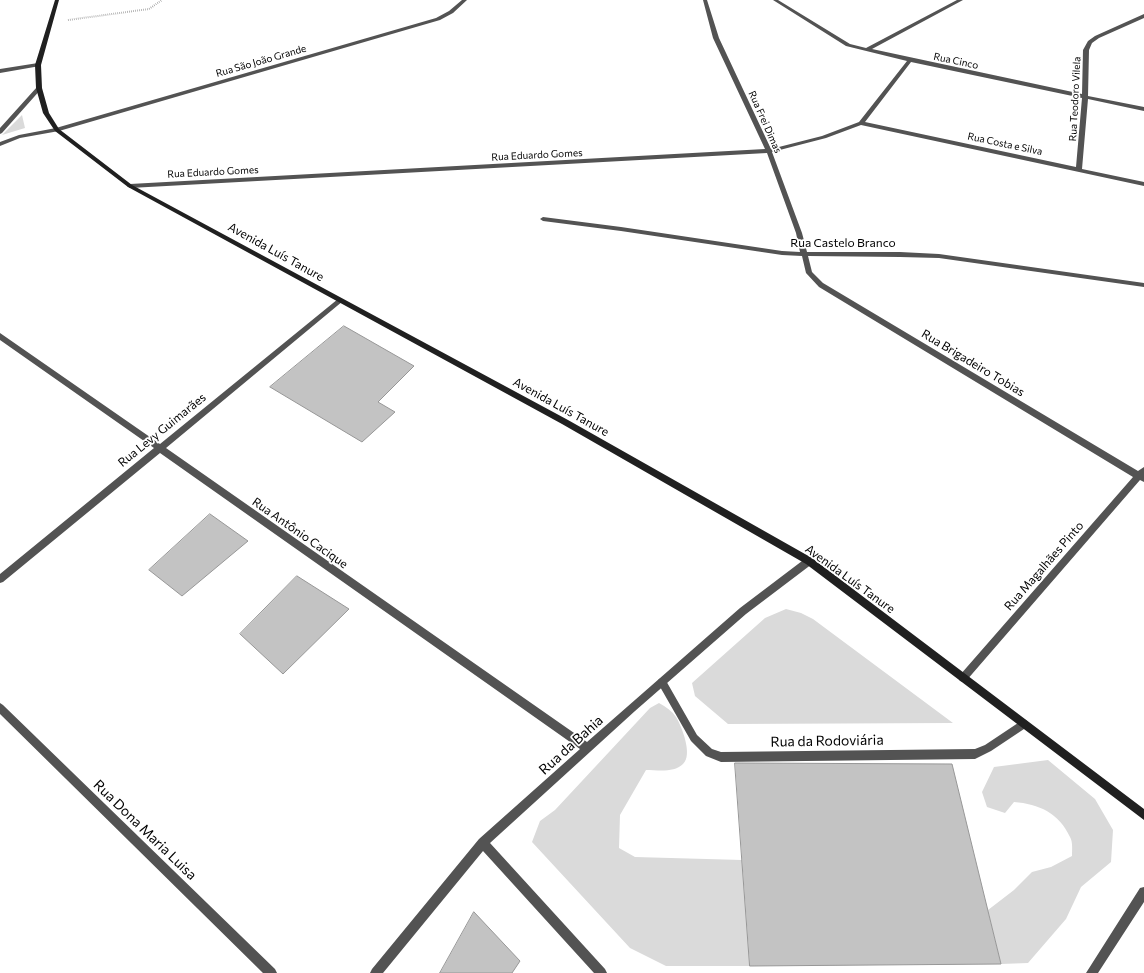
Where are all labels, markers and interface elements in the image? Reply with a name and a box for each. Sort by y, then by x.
street label: Rua São João Grande [214,42,308,80]
street label: Rua Cinco [933,50,979,72]
street label: Rua Teodoro Vilela [1067,56,1083,142]
street label: Rua Frei Dimas [746,89,784,155]
street label: Rua Costa e Silva [966,130,1044,158]
street label: Rua Eduardo Gomes [491,147,583,163]
street label: Rua Eduardo Gomes [167,164,259,180]
street label: Avenida Luís Tanure [226,220,326,284]
street label: Rua Castelo Branco [790,236,896,250]
street label: Rua Brigadeiro Tobias [919,326,1027,400]
street label: Avenida Luís Tanure [511,375,611,439]
street label: Rua Levy Guimarães [115,390,209,470]
street label: Rua Antônio Cacique [249,495,351,571]
street label: Rua Magalhães Pinto [1001,519,1087,613]
street label: Avenida Luís Tanure [802,542,898,616]
street label: Rua da Bahia [535,712,607,778]
street label: Rua da Rodoviária [770,732,884,750]
street label: Rua Dona Maria Luisa [90,776,200,884]

